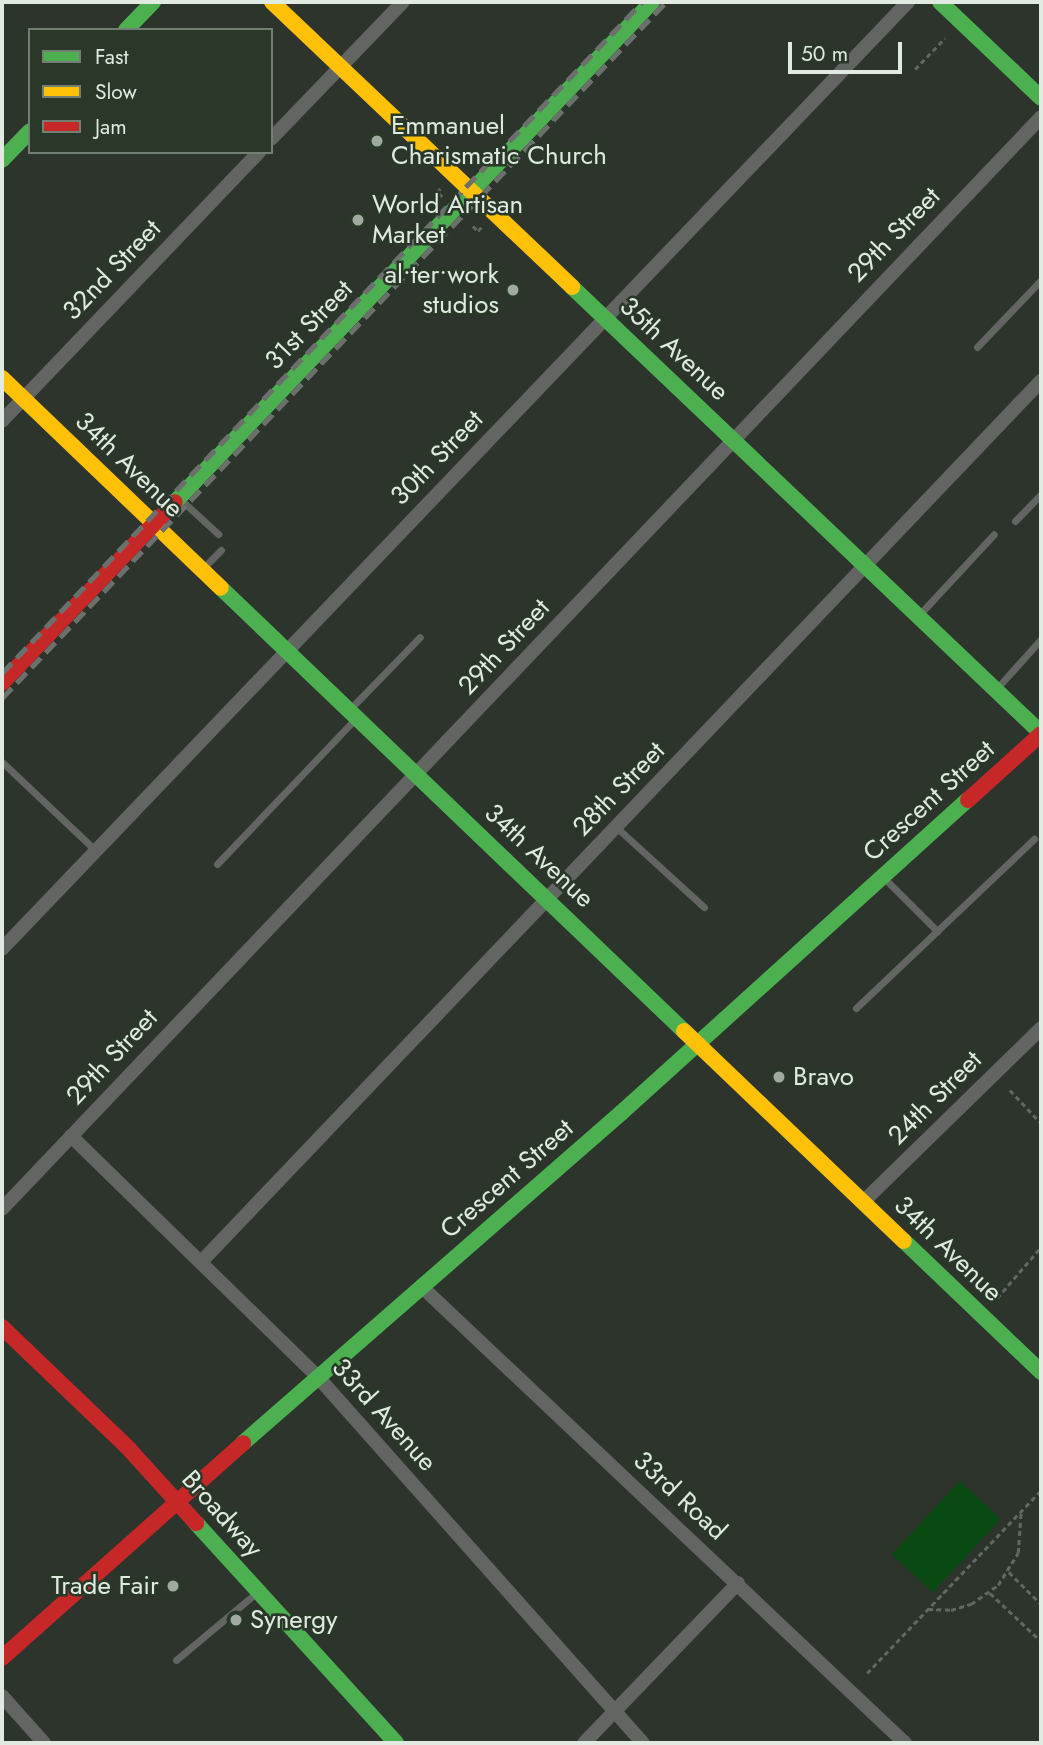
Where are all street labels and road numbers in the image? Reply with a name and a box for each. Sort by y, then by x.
street label: 29th Street [841,181,947,289]
street label: 32nd Street [57,213,167,327]
street label: 31st Street [259,274,359,376]
street label: 35th Avenue [613,291,735,407]
street label: 30th Street [384,404,490,512]
street label: 34th Avenue [69,406,189,524]
street label: 29th Street [452,593,556,701]
street label: Crescent Street [857,734,1001,868]
street label: 28th Street [567,735,671,843]
street label: 34th Avenue [478,798,600,914]
street label: 29th Street [60,1003,164,1111]
street label: 24th Street [882,1045,988,1151]
street label: Crescent Street [434,1113,580,1245]
street label: 34th Avenue [888,1190,1008,1308]
street label: 33rd Avenue [325,1352,443,1478]
street label: 33rd Road [627,1445,733,1547]
street label: Broadway [175,1464,269,1564]

